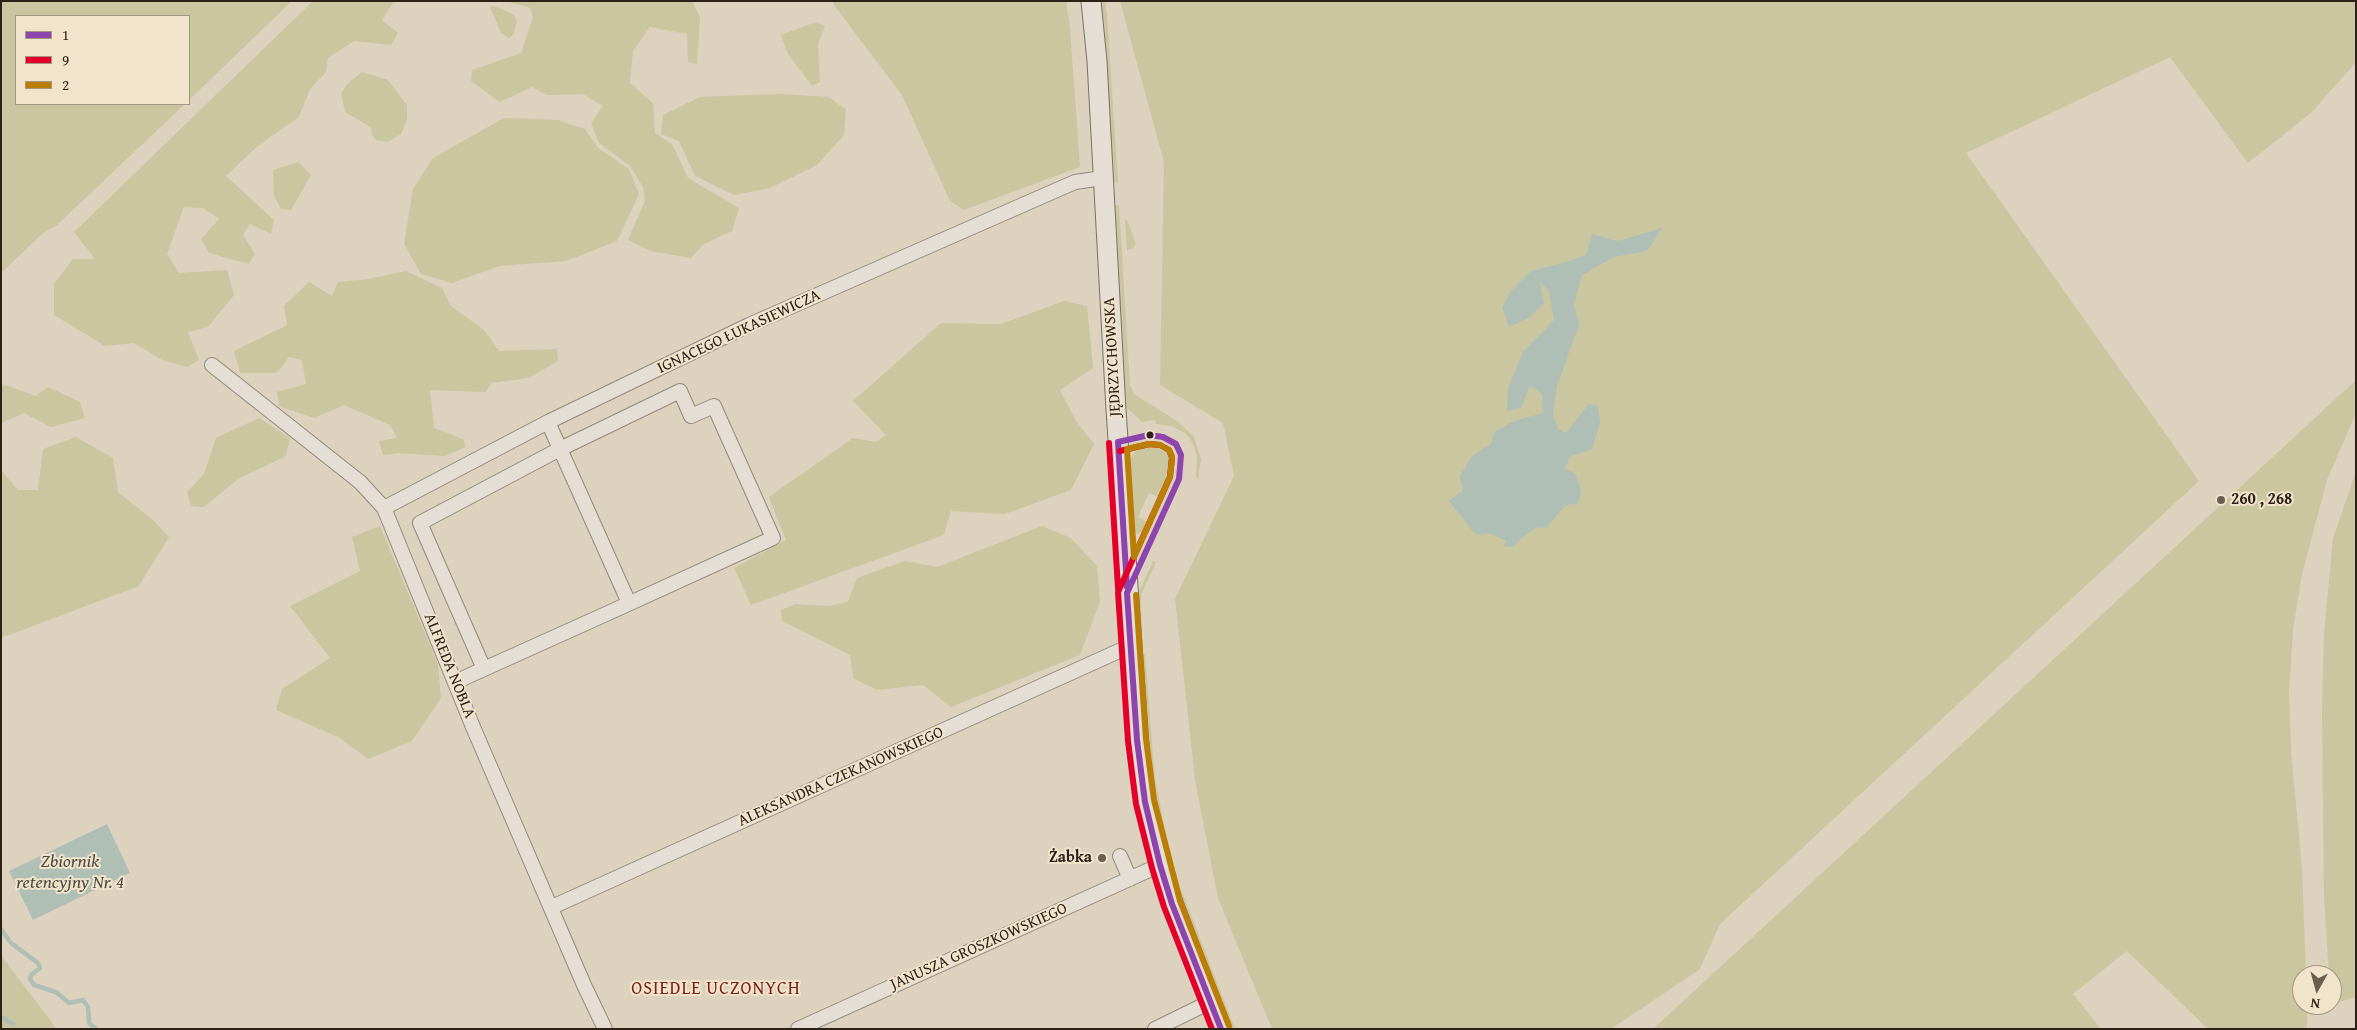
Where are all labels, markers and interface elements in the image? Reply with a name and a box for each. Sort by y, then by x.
legend [15,15,190,105]
text: 1 [62,24,69,45]
text: 9 [62,49,69,70]
text: 2 [62,74,69,95]
street label: IGNACEGO ŁUKASIEWICZA [655,286,823,378]
street label: JĘDRZYCHOWSKA [1100,297,1126,417]
unlabelled marker [1145,430,1155,440]
place label: 260 , 268 [2231,490,2292,510]
marker: 260 , 268 [2215,494,2227,506]
street label: ALFREDA NOBLA [419,611,479,721]
street label: ALEKSANDRA CZEKANOWSKIEGO [735,723,947,831]
place label: Żabka [1049,848,1092,868]
water label: Zbiornik retencyjny Nr. 4 [16,851,124,894]
marker: Żabka [1096,852,1108,864]
street label: JANUSZA GROSZKOWSKIEGO [888,899,1070,995]
north arrow [2292,965,2342,1015]
district label: OSIEDLE UCZONYCH [629,978,803,1000]
text: N [2309,993,2321,1014]

